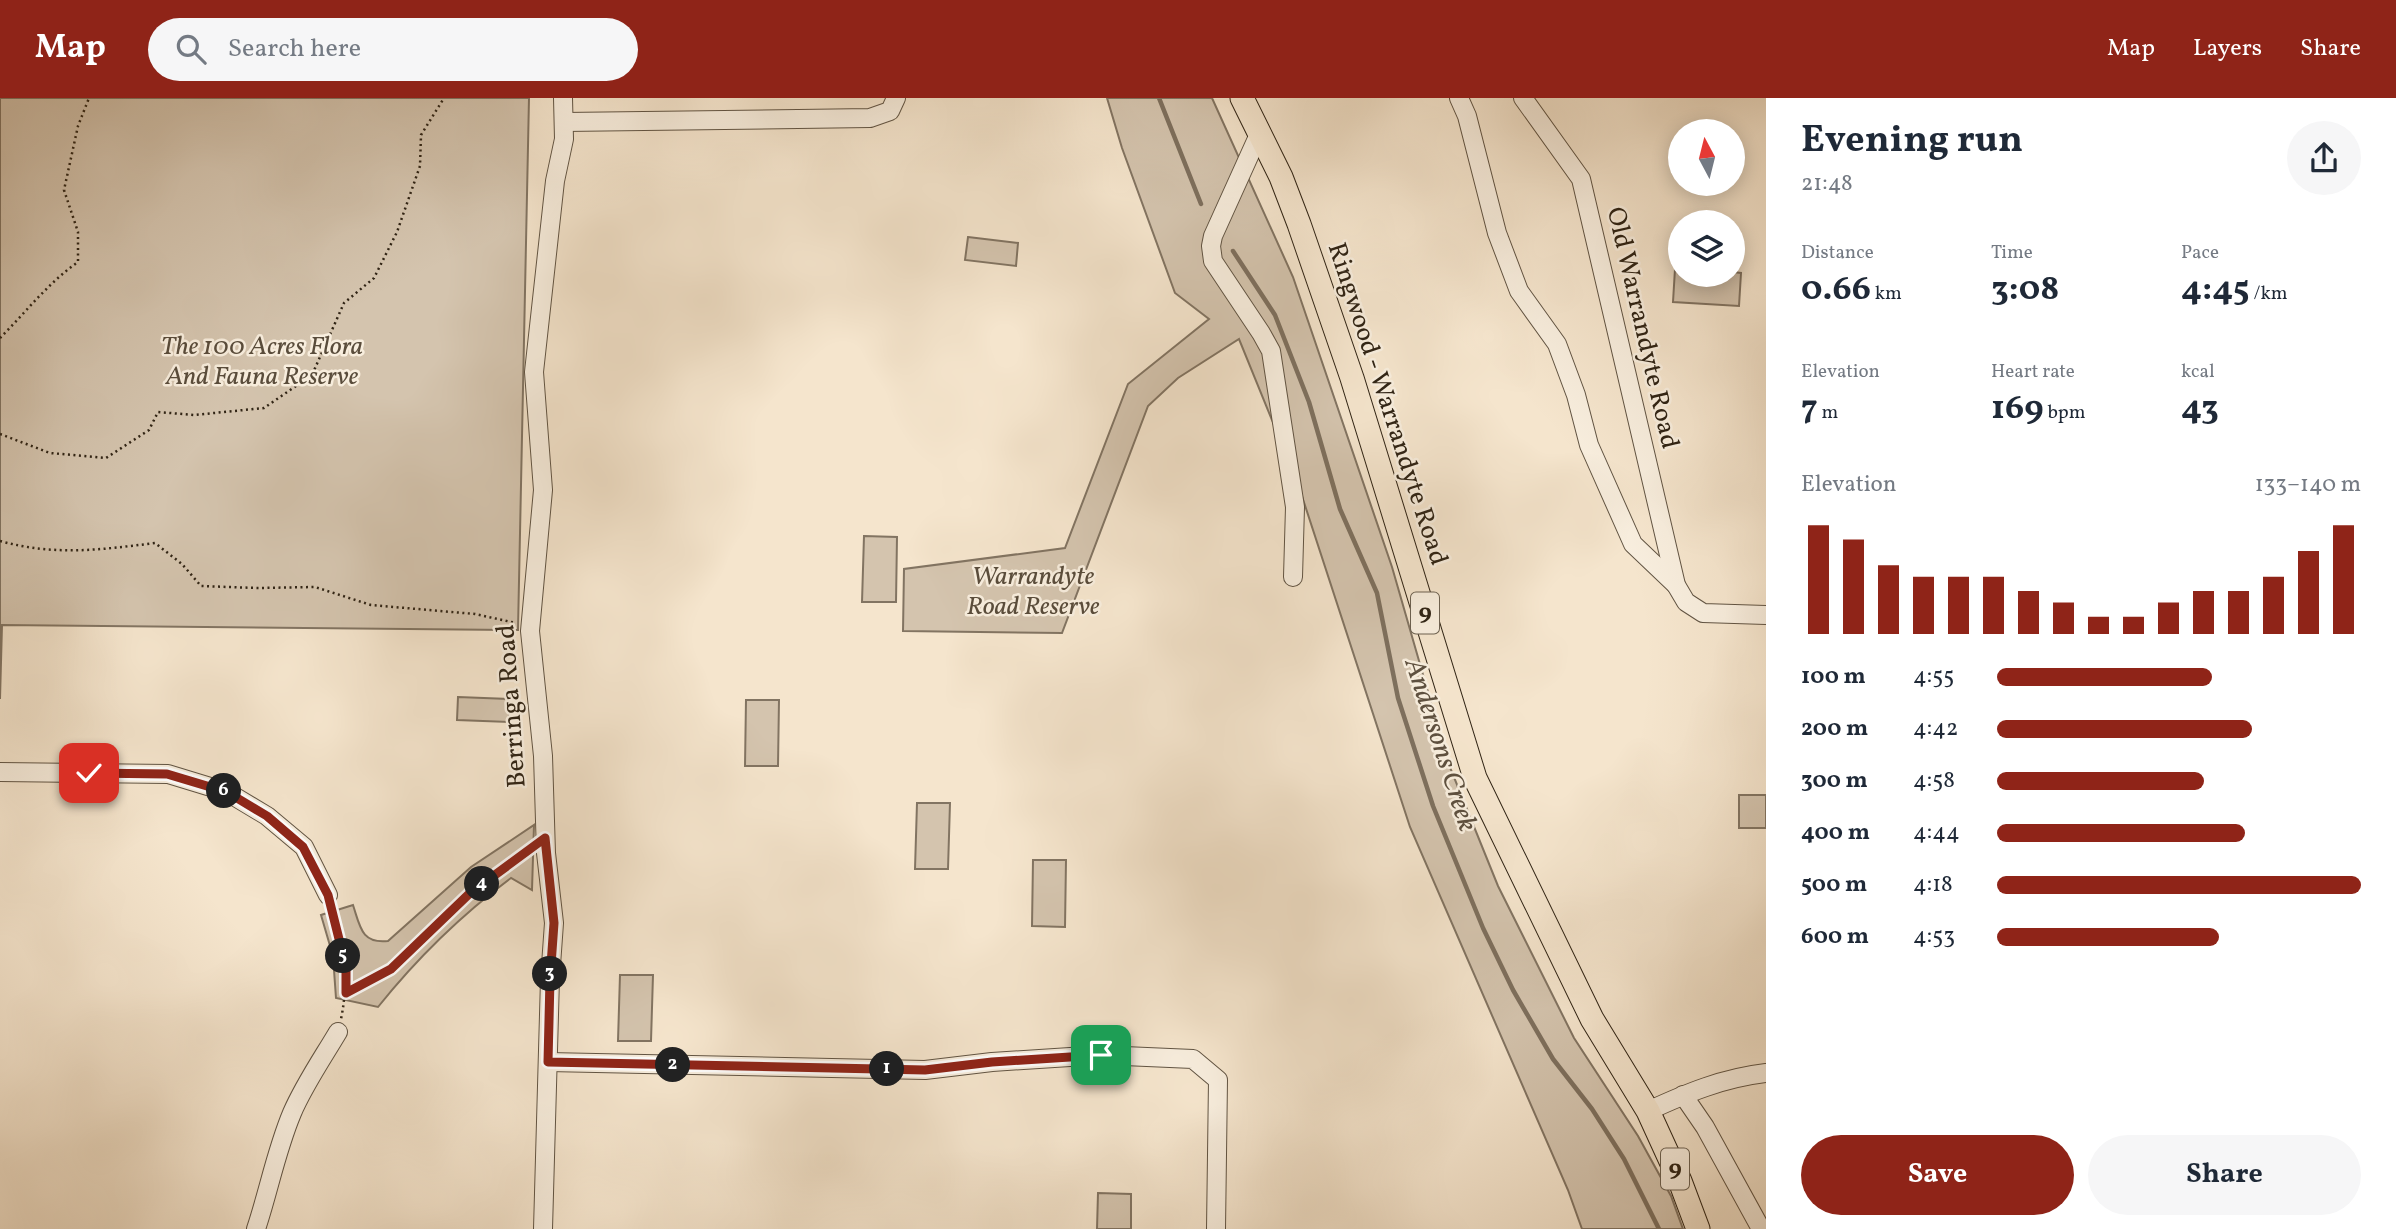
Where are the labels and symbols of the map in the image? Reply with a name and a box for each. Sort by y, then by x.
north arrow [1668,119,1745,196]
street label: Old Warrandyte Road [1597,204,1687,452]
street label: Ringwood - Warrandyte Road [1318,238,1456,570]
park label: The 100 Acres Flora And Fauna Reserve [161,329,363,395]
park label: Warrandyte Road Reserve [967,559,1100,625]
road number: 9 [1411,592,1439,634]
street label: Berringa Road [488,623,536,789]
water label: Andersons Creek [1393,652,1486,837]
pin [59,743,119,803]
pin: 6 [206,774,242,808]
pin: 4 [464,866,500,902]
pin: 5 [326,938,360,974]
pin: 3 [532,956,568,992]
pin [1071,1025,1131,1085]
pin: 2 [656,1048,690,1082]
pin: 1 [870,1052,904,1086]
road number: 9 [1661,1148,1689,1190]

